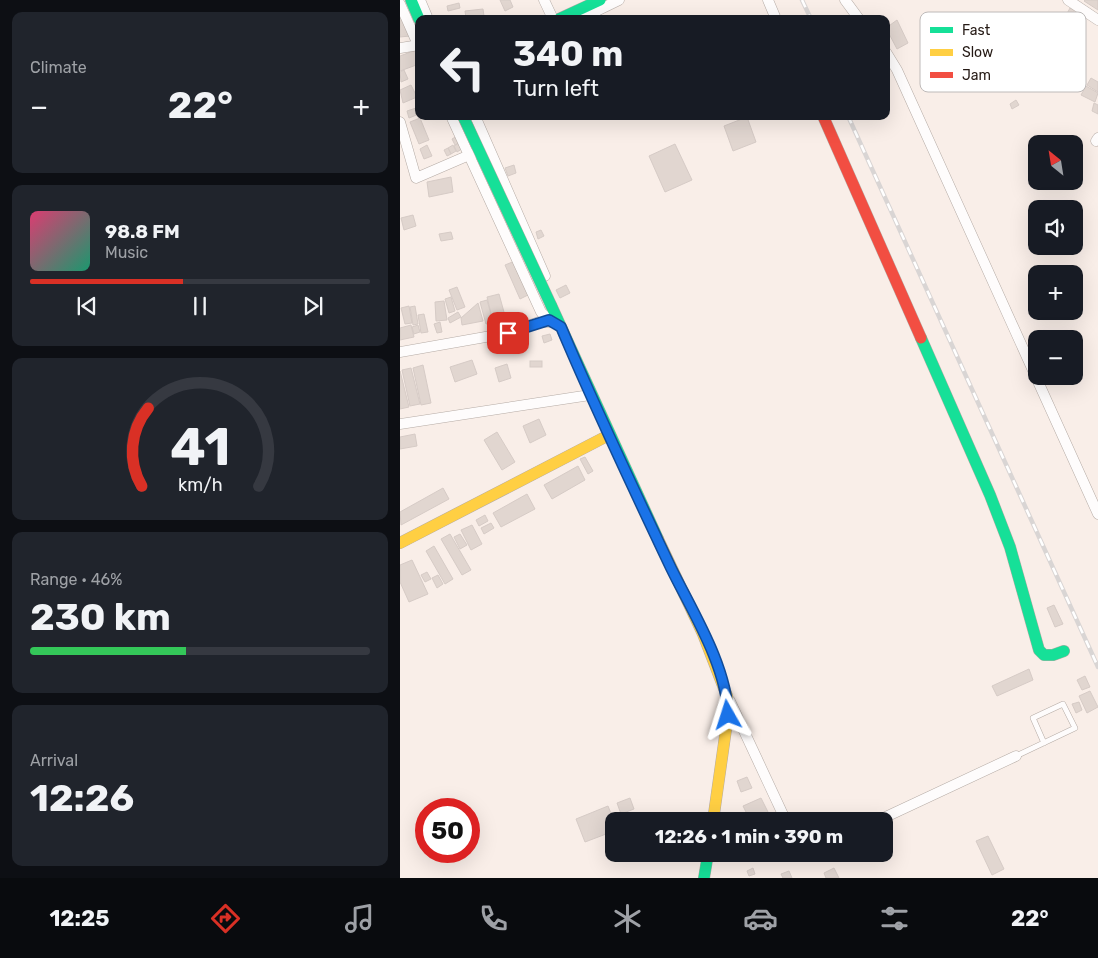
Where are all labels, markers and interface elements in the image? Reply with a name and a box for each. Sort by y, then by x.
legend [920,12,1086,92]
text: Fast [962,22,991,39]
text: 340 m [513,33,623,75]
icon: left [430,35,495,100]
text: Slow [962,44,993,61]
text: Climate [30,58,87,77]
text: Jam [962,67,991,84]
text: Turn left [513,75,599,102]
text: 22° [168,82,233,128]
text: − [30,90,48,123]
text: + [353,90,370,123]
north arrow [1028,135,1082,190]
map controls [1028,135,1083,385]
button: sound [1028,200,1083,255]
text: 98.8 FM [105,220,180,243]
text: Music [105,243,148,262]
button: + [1028,265,1083,320]
icon: previous [73,292,101,320]
icon: pause [186,292,214,320]
icon: next [299,292,327,320]
pin [487,312,529,354]
icon: arrive [494,319,522,347]
button: − [1028,330,1083,385]
text: 41 [170,416,230,478]
text: km/h [178,474,222,495]
text: Range · 46% [30,570,122,589]
text: 230 km [30,594,171,640]
position arrow [701,688,753,740]
text: Arrival [30,751,78,770]
text: 12:26 [30,775,134,821]
speed limit sign: 50 [415,798,480,863]
text: 12:26 · 1 min · 390 m [655,825,843,848]
icon: directions [208,901,243,936]
icon: music [342,901,377,936]
icon: phone [476,901,511,936]
icon: climate [610,901,645,936]
icon: car [743,901,778,936]
icon: filters [877,901,912,936]
text: 12:25 [49,905,110,932]
text: 22° [1011,905,1049,932]

